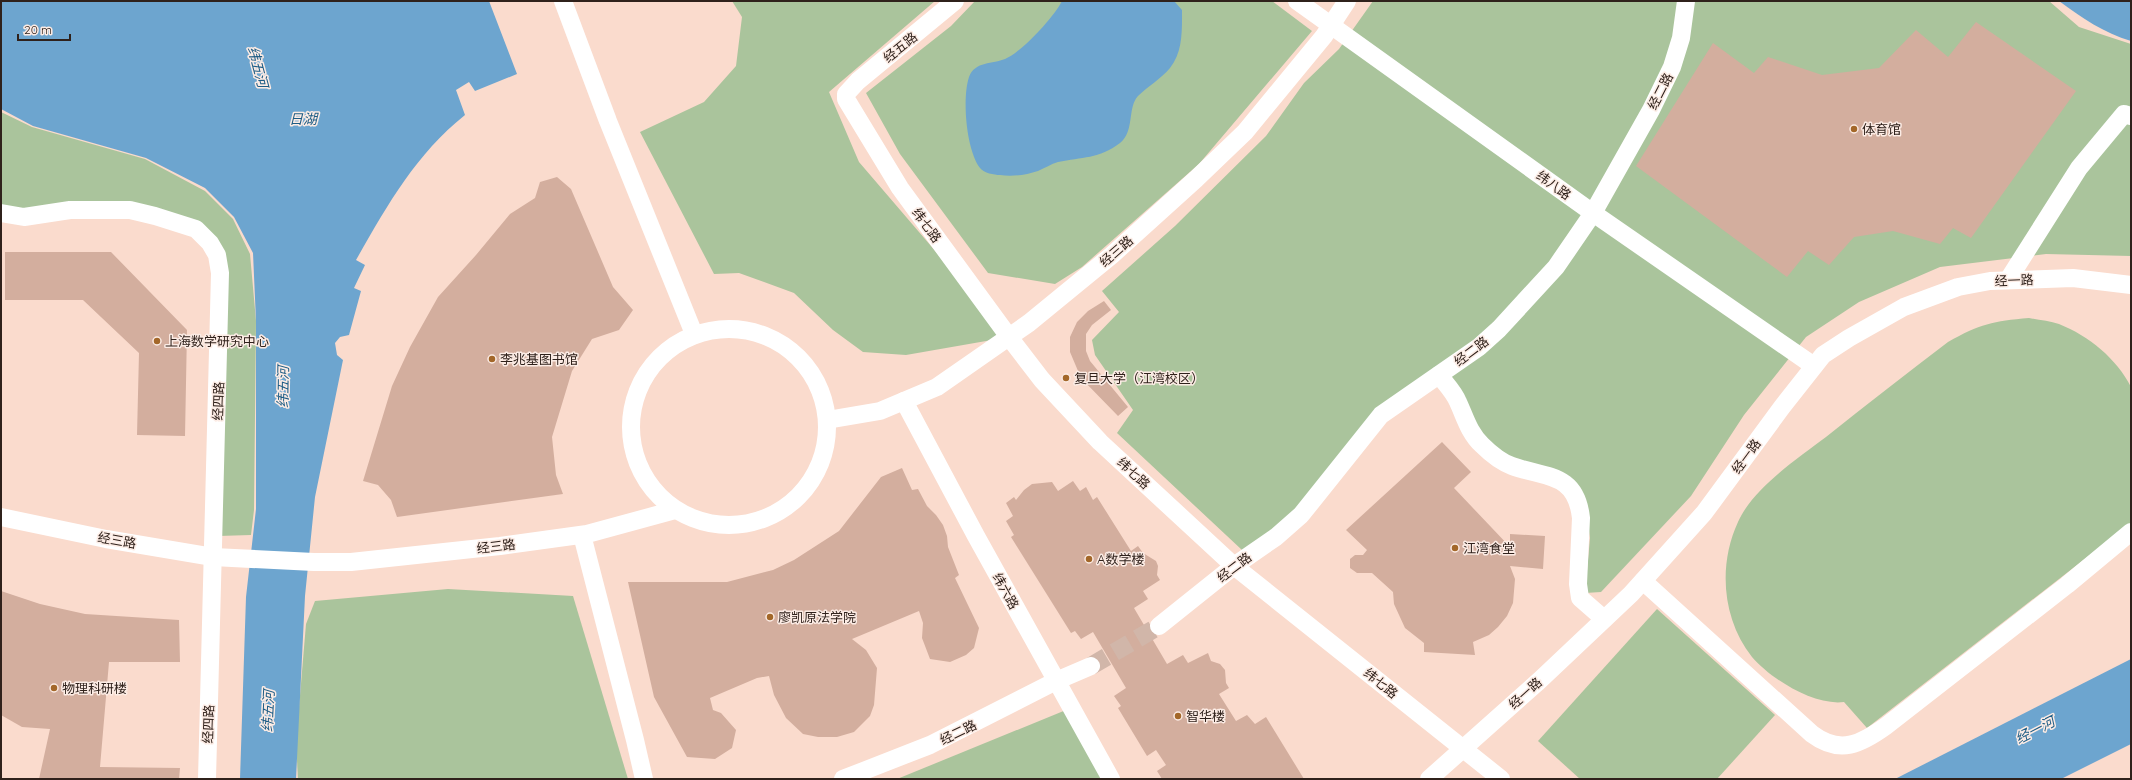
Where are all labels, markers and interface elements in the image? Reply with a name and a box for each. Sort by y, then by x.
scale bar [18,16,70,42]
text: 20 m [24,22,52,37]
street label: 经五路 [880,29,920,65]
water label: 纬五河 [244,44,273,93]
street label: 经二路 [1644,70,1676,112]
water label: 日湖 [289,110,319,128]
place label: 体育馆 [1862,121,1901,137]
marker: 体育馆 [1849,124,1859,134]
street label: 纬八路 [1534,167,1574,203]
street label: 纬七路 [909,205,945,245]
street label: 经三路 [1096,232,1136,270]
street label: 经一路 [1994,271,2034,289]
place label: 上海数学研究中心 [165,333,269,349]
street label: 经二路 [1451,333,1491,369]
marker: 上海数学研究中心 [152,336,162,346]
place label: 李兆基图书馆 [500,351,578,367]
marker: 李兆基图书馆 [487,354,497,364]
water label: 纬五河 [274,363,292,408]
place label: 复旦大学（江湾校区） [1074,370,1204,386]
marker: 复旦大学（江湾校区） [1061,373,1071,383]
street label: 经四路 [209,381,227,421]
street label: 经一路 [1728,436,1764,476]
street label: 纬七路 [1114,454,1154,492]
street label: 经三路 [96,529,138,551]
street label: 经三路 [476,536,516,556]
place label: 江湾食堂 [1463,540,1515,556]
marker: 江湾食堂 [1450,543,1460,553]
street label: 经二路 [1214,549,1254,585]
place label: A数学楼 [1097,551,1144,567]
marker: A数学楼 [1084,554,1094,564]
street label: 纬六路 [990,570,1022,612]
place label: 廖凯原法学院 [778,609,856,625]
marker: 廖凯原法学院 [765,612,775,622]
street label: 纬七路 [1361,665,1401,701]
street label: 经一路 [1505,674,1545,712]
place label: 物理科研楼 [62,680,127,696]
marker: 物理科研楼 [49,683,59,693]
water label: 纬五河 [258,687,278,732]
street label: 经四路 [199,704,217,744]
place label: 智华楼 [1186,708,1225,724]
marker: 智华楼 [1173,711,1183,721]
water label: 经一河 [2012,711,2060,748]
street label: 经二路 [937,716,979,748]

